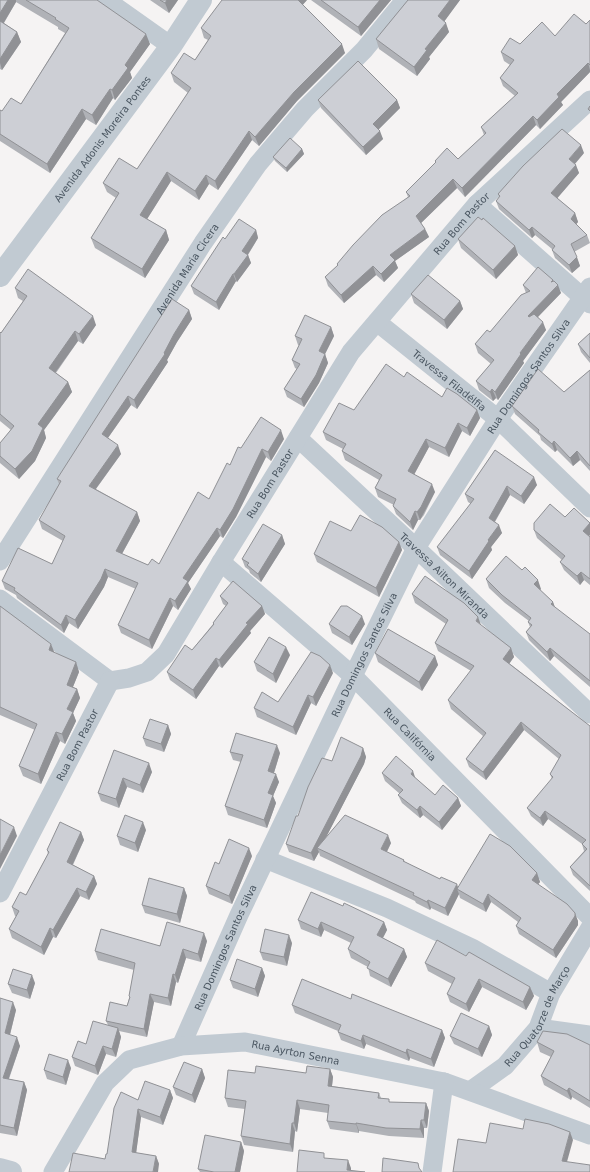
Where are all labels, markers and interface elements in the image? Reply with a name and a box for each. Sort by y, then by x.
street label: Avenida Adonis Moreira Pontes [52,74,153,204]
street label: Rua Bom Pastor [431,190,493,257]
street label: Avenida Maria Cicera [154,222,221,316]
street label: Rua Domingos Santos Silva [485,317,572,436]
street label: Travessa Filadélfia [409,347,488,413]
street label: Rua Bom Pastor [245,446,296,520]
street label: Travessa Ailton Miranda [397,530,491,621]
street label: Rua Domingos Santos Silva [329,591,399,719]
street label: Rua Califórnia [381,706,438,763]
street label: Rua Bom Pastor [54,707,101,783]
street label: Rua Domingos Santos Silva [192,883,259,1012]
street label: Rua Quatorze de Março [502,964,572,1069]
street label: Rua Ayrton Senna [251,1038,340,1067]

